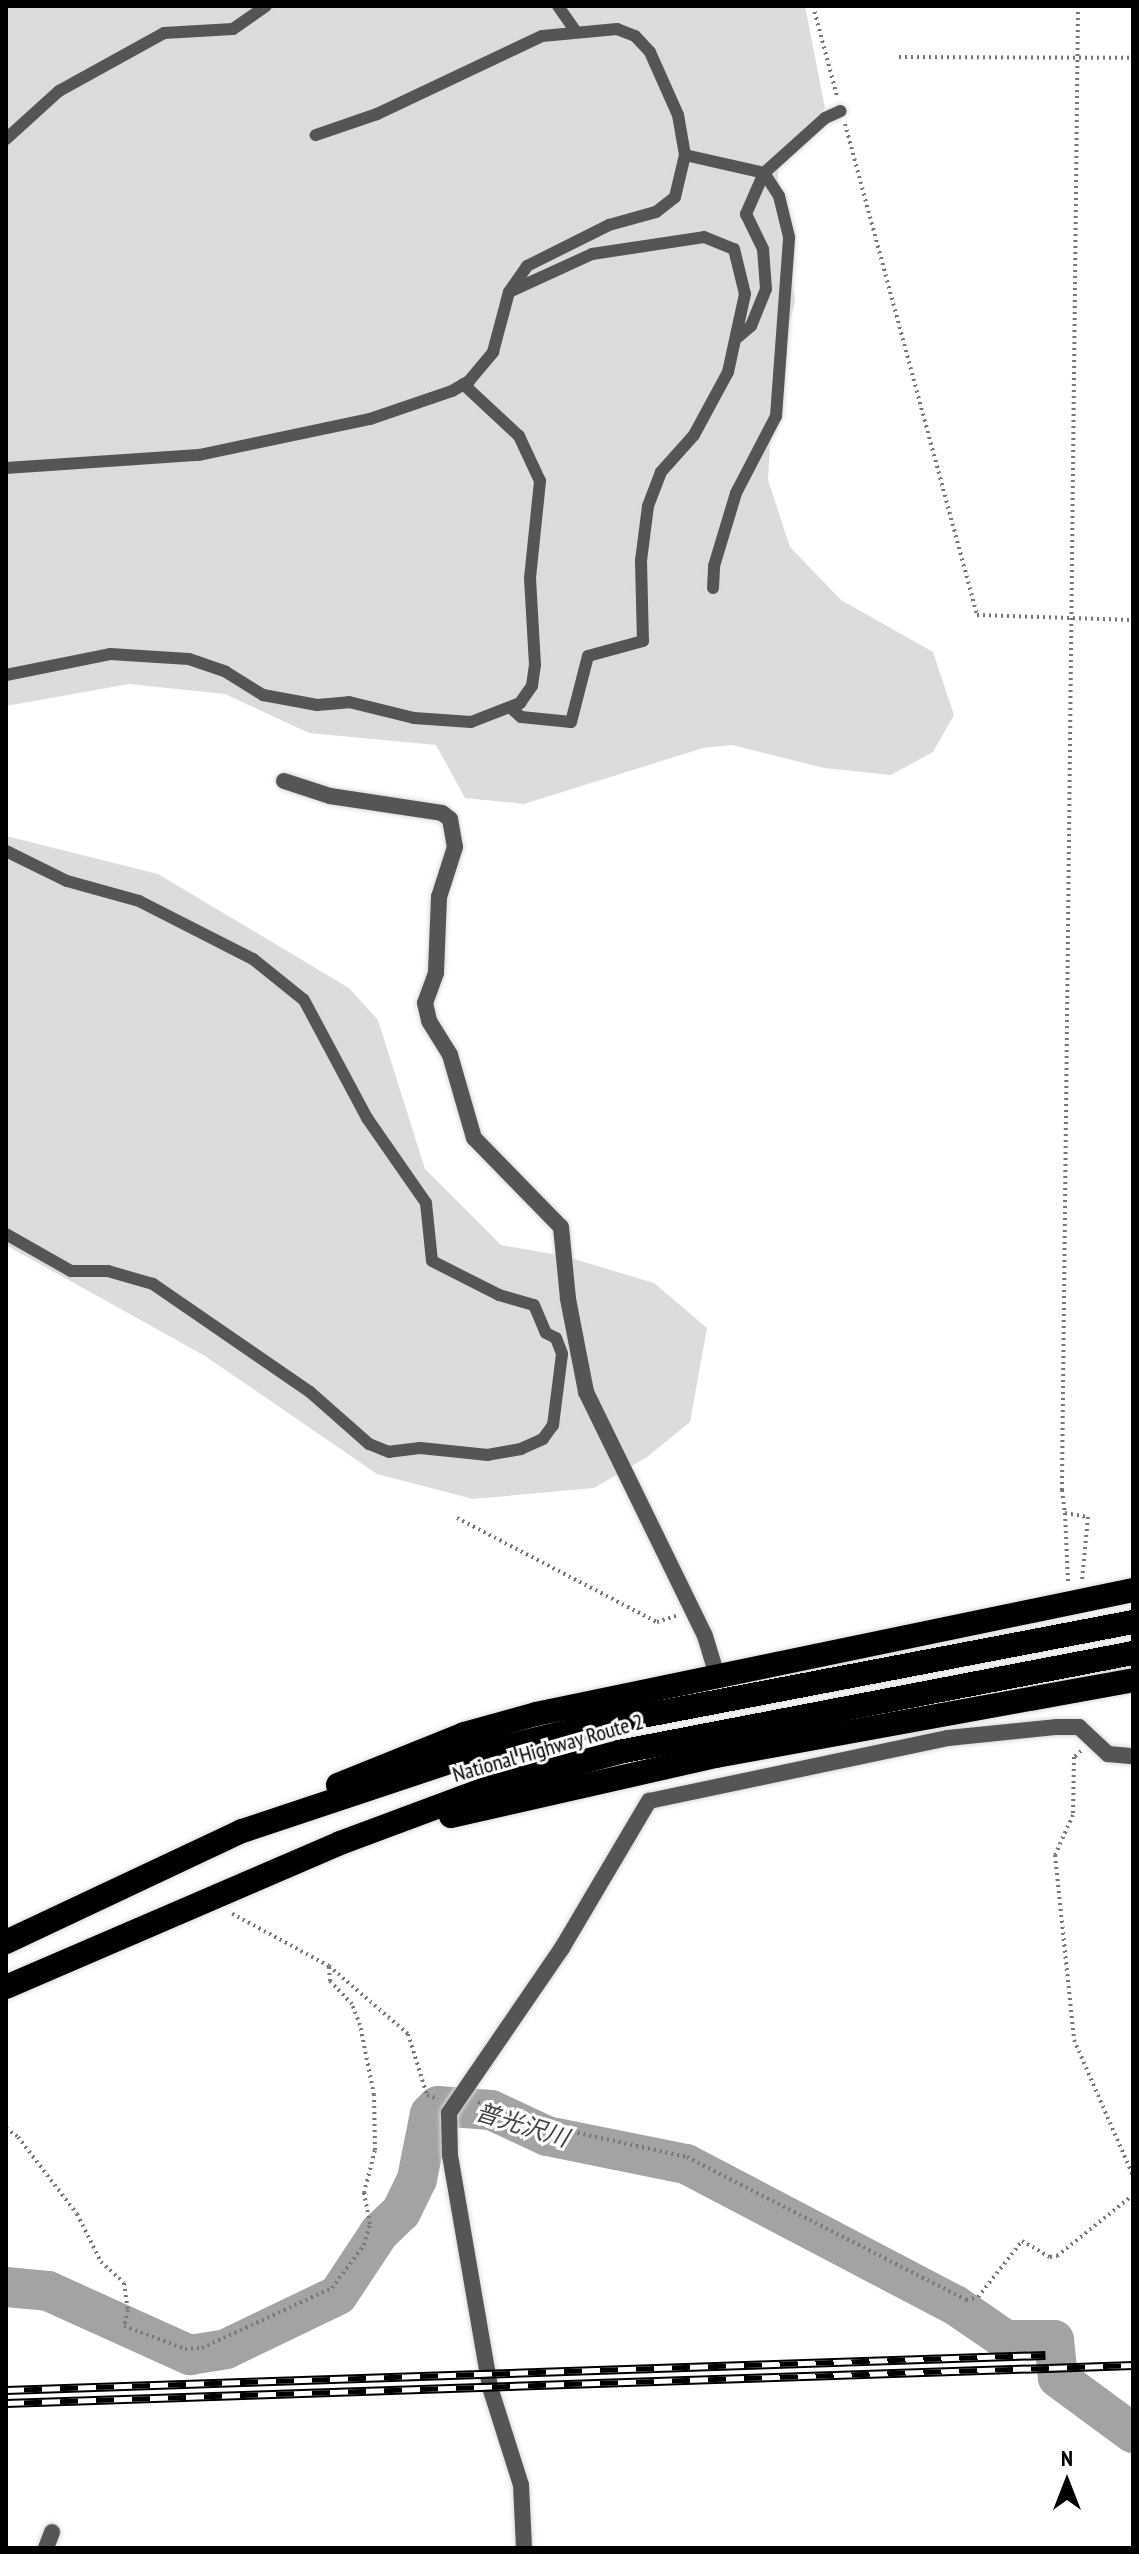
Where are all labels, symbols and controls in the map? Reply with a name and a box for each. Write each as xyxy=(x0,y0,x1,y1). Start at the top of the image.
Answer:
street label: National Highway Route 2 xyxy=(449,1708,647,1788)
water label: 普光沢川 xyxy=(472,2097,572,2153)
north arrow xyxy=(1027,2442,1107,2522)
text: N xyxy=(1061,2444,1073,2472)

